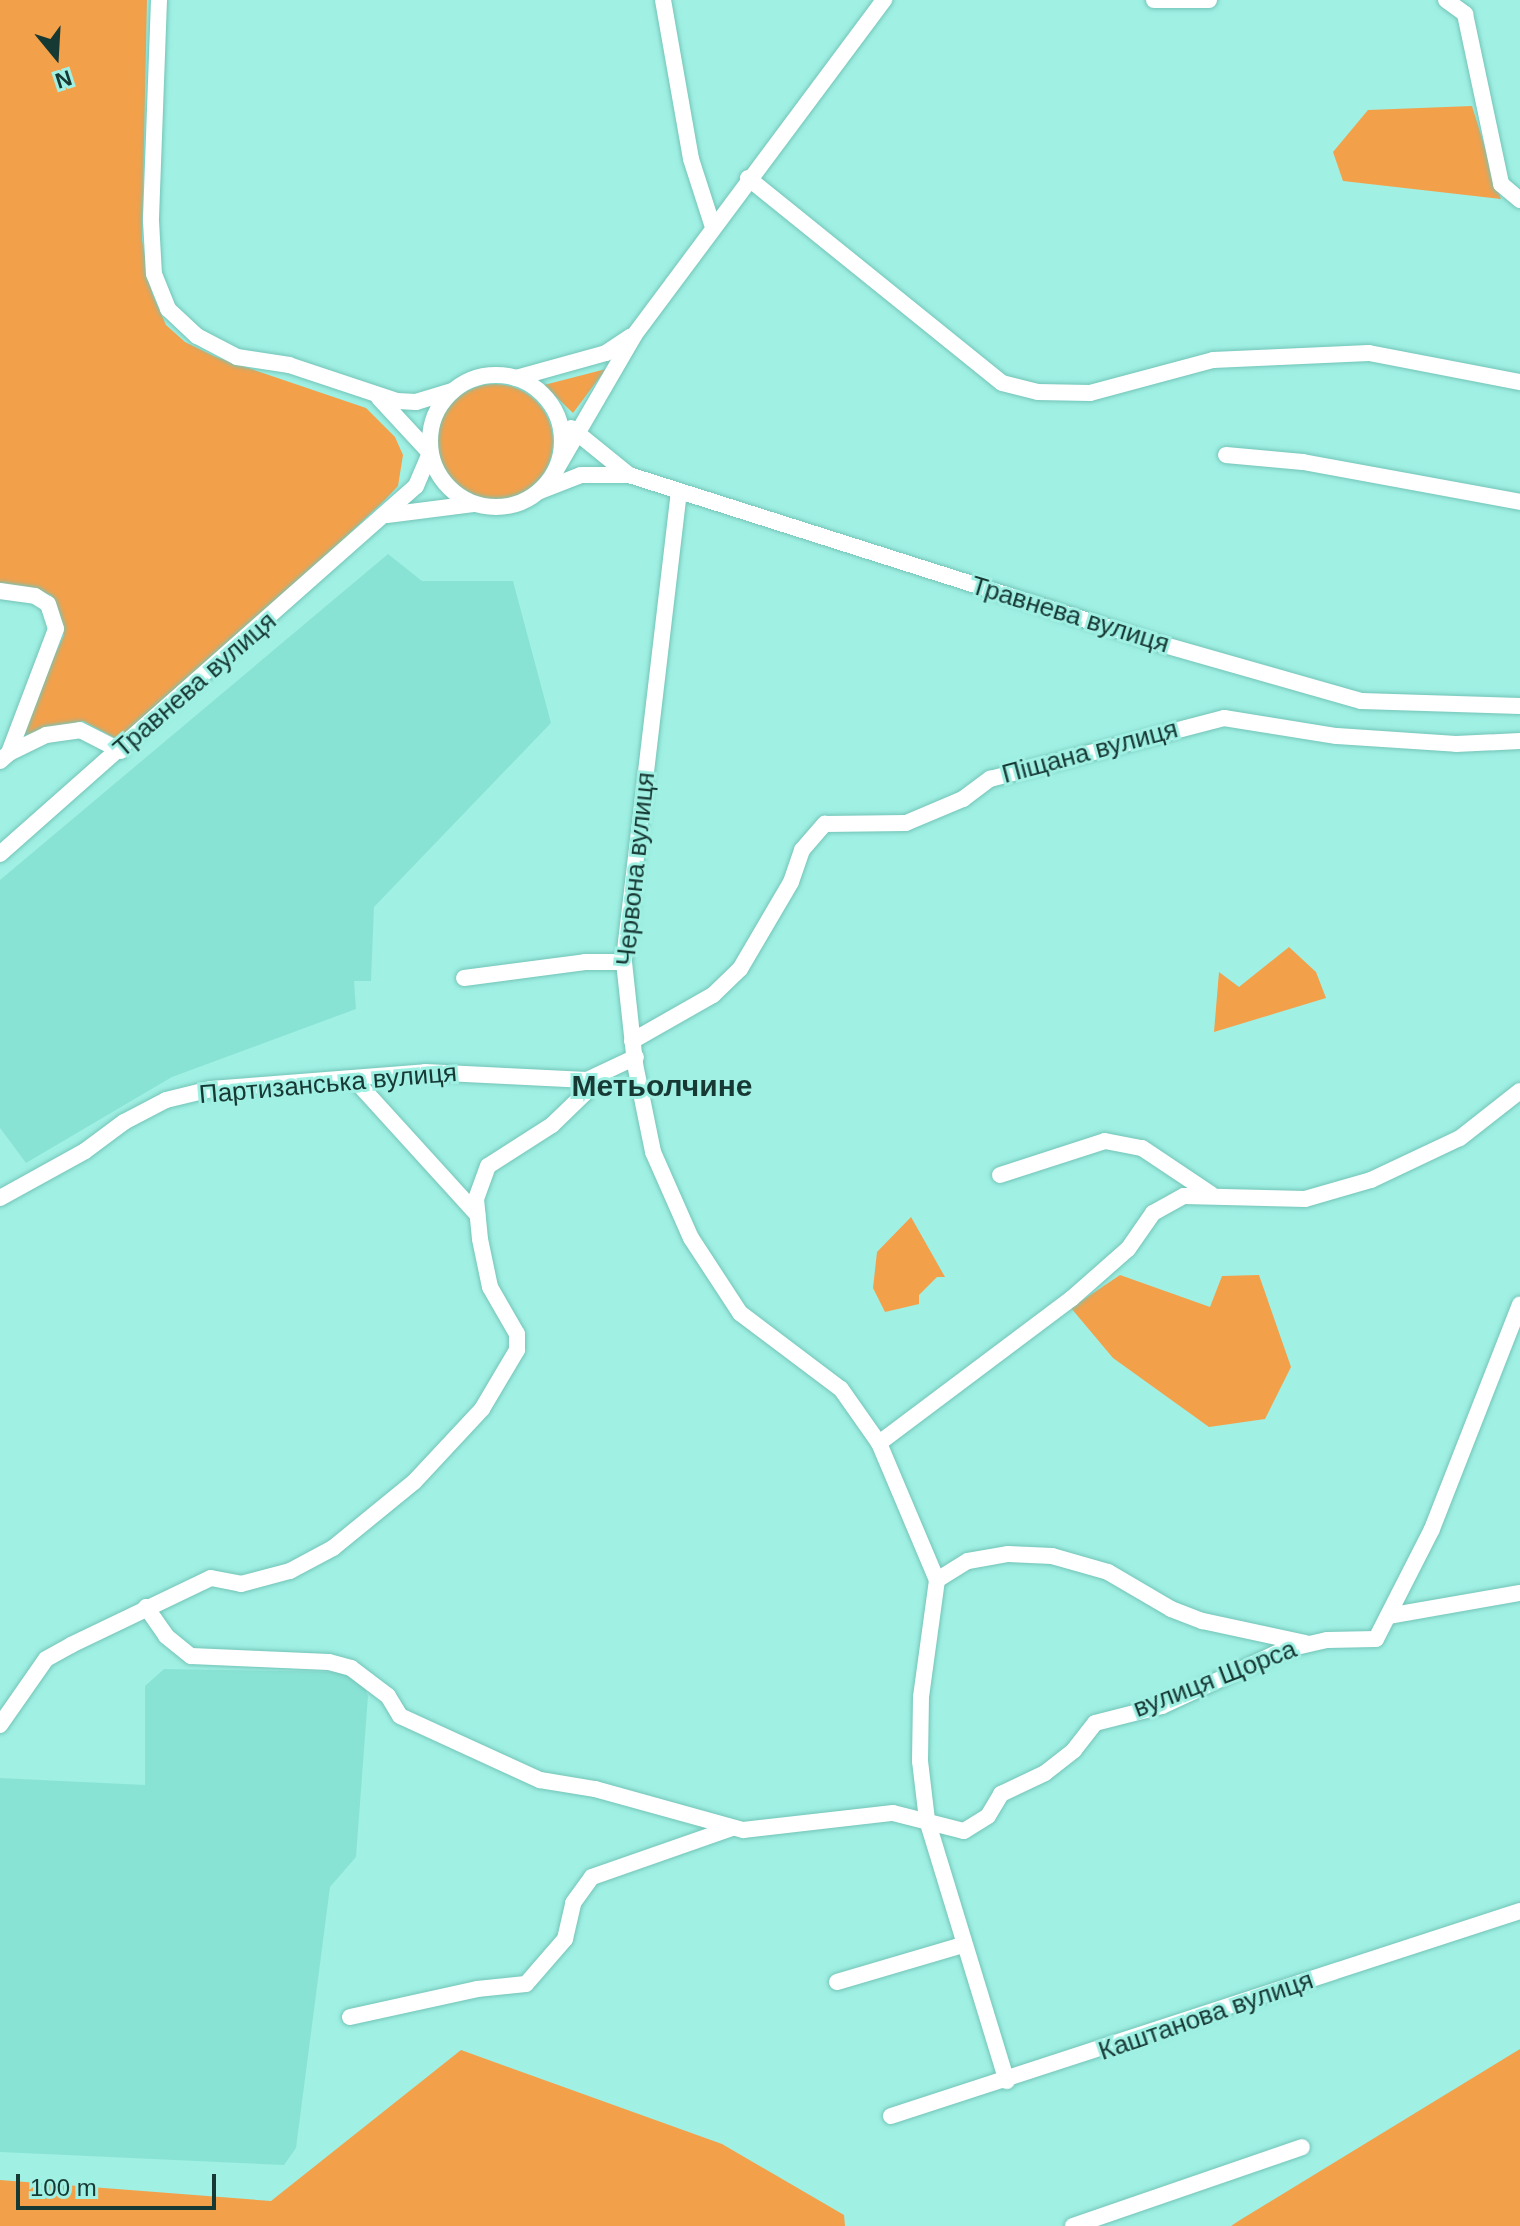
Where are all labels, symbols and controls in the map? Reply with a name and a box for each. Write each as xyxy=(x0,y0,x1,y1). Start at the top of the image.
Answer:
north arrow xyxy=(16,16,96,96)
text: N xyxy=(52,65,75,94)
street label: Травнева вулиця xyxy=(967,570,1173,660)
street label: Травнева вулиця xyxy=(107,606,283,764)
street label: Піщана вулиця xyxy=(999,714,1181,790)
street label: Червона вулиця xyxy=(610,771,662,967)
street label: Партизанська вулиця xyxy=(198,1057,458,1111)
district label: Метьолчине xyxy=(572,1068,752,1104)
street label: вулиця Щорса xyxy=(1129,1634,1301,1724)
street label: Каштанова вулиця xyxy=(1095,1965,1317,2067)
scale bar xyxy=(20,2158,220,2208)
text: 100 m xyxy=(30,2174,97,2201)

